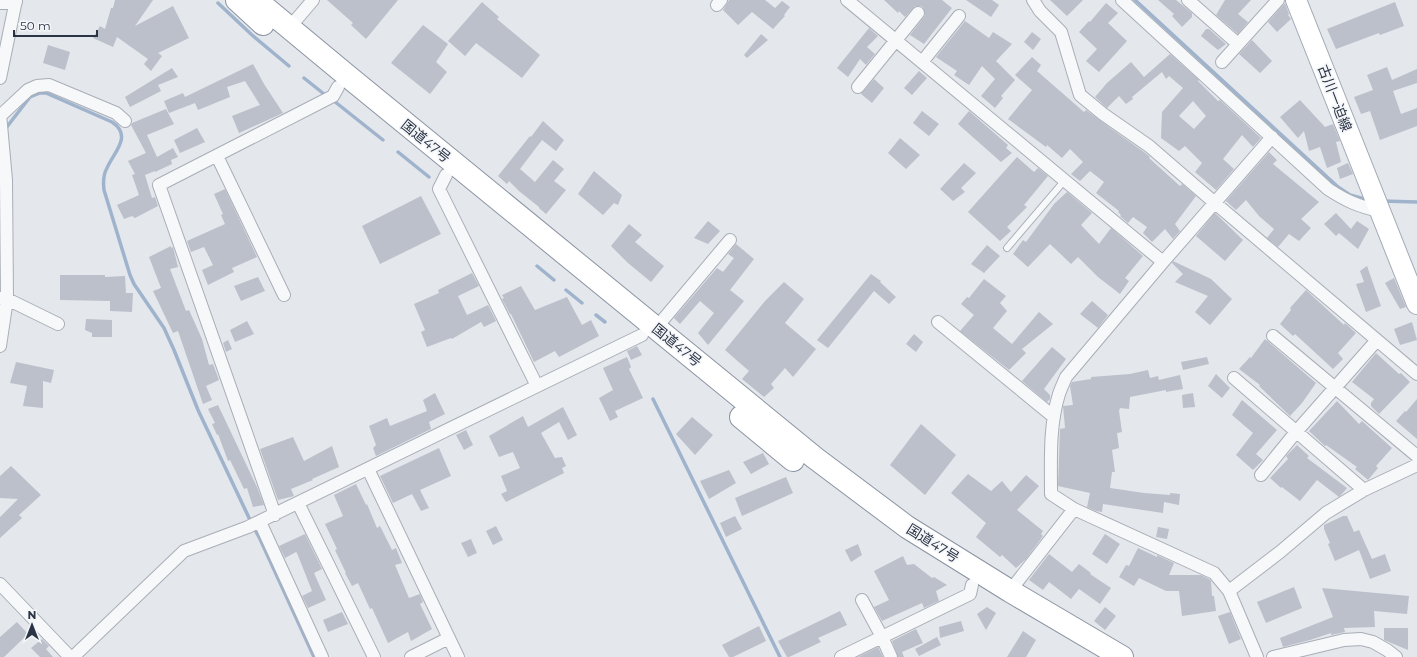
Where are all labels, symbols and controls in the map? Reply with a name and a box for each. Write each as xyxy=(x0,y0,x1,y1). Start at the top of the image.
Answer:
scale bar xyxy=(14,12,97,38)
text: 50 m xyxy=(20,18,51,33)
street label: 古川一迫線 xyxy=(1314,62,1356,134)
street label: 国道47号 xyxy=(397,115,455,167)
street label: 国道47号 xyxy=(648,319,706,371)
street label: 国道47号 xyxy=(903,520,963,566)
north arrow xyxy=(12,605,52,645)
text: N xyxy=(28,608,36,622)

